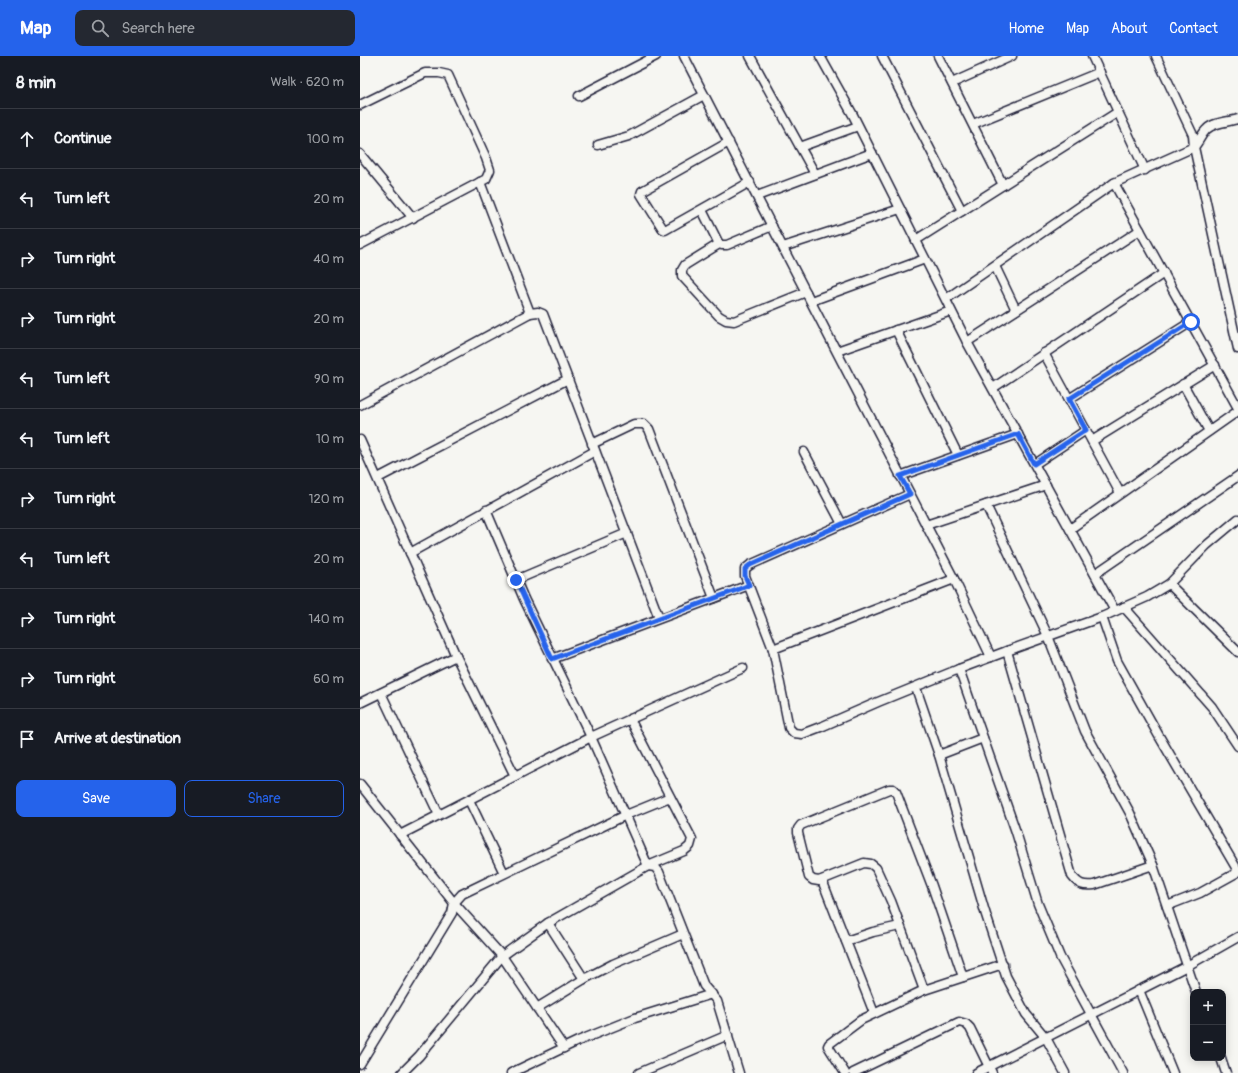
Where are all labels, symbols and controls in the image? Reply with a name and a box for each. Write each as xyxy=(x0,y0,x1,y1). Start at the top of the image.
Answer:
search box xyxy=(75,10,355,46)
text: Map xyxy=(20,16,51,40)
icon: search xyxy=(89,17,111,39)
text: Search here xyxy=(121,19,195,38)
text: Home xyxy=(1009,20,1044,37)
text: Map xyxy=(1066,20,1089,37)
text: About xyxy=(1111,20,1147,37)
text: Contact xyxy=(1169,20,1218,37)
text: 8 min xyxy=(16,72,56,93)
text: Walk · 620 m xyxy=(270,74,344,90)
icon: ahead xyxy=(16,128,38,150)
text: Continue xyxy=(54,129,112,148)
text: 100 m xyxy=(307,131,344,147)
icon: left xyxy=(16,188,38,210)
text: Turn left xyxy=(54,189,110,208)
text: 20 m xyxy=(313,191,344,207)
icon: right xyxy=(16,248,38,270)
text: Turn right xyxy=(54,249,115,268)
text: 40 m xyxy=(313,251,344,267)
icon: right xyxy=(16,308,38,330)
text: Turn right xyxy=(54,309,115,328)
text: 20 m xyxy=(313,311,344,327)
route start xyxy=(1182,313,1200,331)
icon: left xyxy=(16,368,38,390)
text: Turn left xyxy=(54,369,110,388)
text: 90 m xyxy=(314,371,344,387)
icon: left xyxy=(16,428,38,450)
text: Turn left xyxy=(54,429,110,448)
text: 10 m xyxy=(316,431,344,447)
icon: right xyxy=(16,488,38,510)
text: Turn right xyxy=(54,489,115,508)
text: 120 m xyxy=(308,491,344,507)
icon: left xyxy=(16,548,38,570)
text: Turn left xyxy=(54,549,110,568)
text: 20 m xyxy=(313,551,344,567)
route end xyxy=(507,571,525,589)
icon: right xyxy=(16,608,38,630)
text: Turn right xyxy=(54,609,115,628)
text: 140 m xyxy=(308,611,344,627)
icon: right xyxy=(16,668,38,690)
text: Turn right xyxy=(54,669,115,688)
text: 60 m xyxy=(313,671,344,687)
icon: arrive xyxy=(16,728,38,750)
text: Arrive at destination xyxy=(54,729,181,748)
button: Save xyxy=(16,780,176,817)
button: Share xyxy=(184,780,344,817)
map controls xyxy=(1190,989,1226,1061)
button: + xyxy=(1190,989,1226,1025)
button: − xyxy=(1190,1025,1226,1061)

